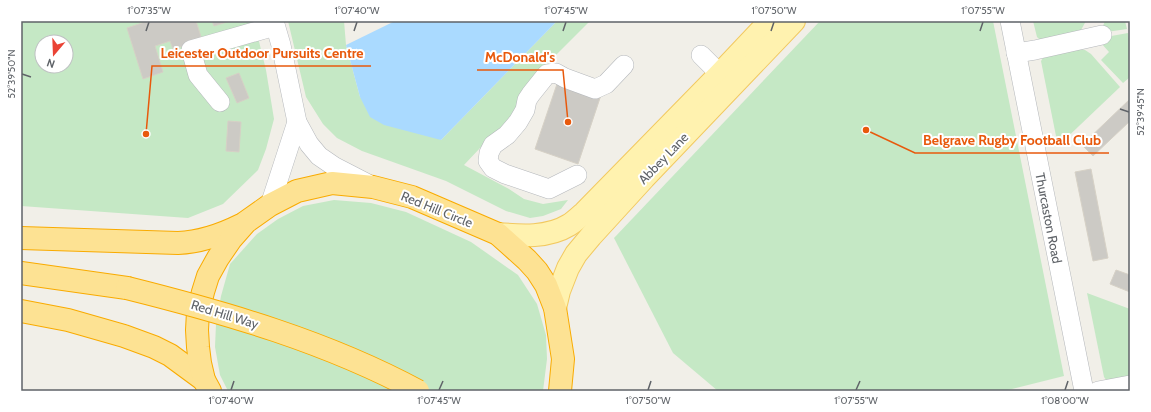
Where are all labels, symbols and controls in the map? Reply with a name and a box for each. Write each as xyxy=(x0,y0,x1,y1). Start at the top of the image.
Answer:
text: 1°07'35"W xyxy=(127,4,171,17)
text: 1°07'40"W xyxy=(334,4,380,17)
text: 1°07'45"W xyxy=(544,4,588,17)
text: 1°07'50"W xyxy=(752,4,797,17)
text: 1°07'55"W xyxy=(961,4,1005,17)
north arrow xyxy=(34,34,74,74)
callout: Leicester Outdoor Pursuits Centre xyxy=(152,40,371,66)
text: Leicester Outdoor Pursuits Centre xyxy=(161,44,363,62)
callout: McDonald's xyxy=(477,44,563,70)
text: McDonald's xyxy=(485,48,555,66)
text: 52°39'50"N xyxy=(5,49,18,99)
text: N xyxy=(45,56,57,71)
text: 52°39'45"N xyxy=(1134,88,1147,136)
callout: Belgrave Rugby Football Club xyxy=(915,127,1109,153)
street label: Abbey Lane xyxy=(635,129,692,187)
text: Belgrave Rugby Football Club xyxy=(923,131,1101,149)
street label: Thurcaston Road xyxy=(1032,171,1066,265)
street label: Red Hill Circle xyxy=(399,187,476,231)
street label: Red Hill Way xyxy=(189,296,261,332)
text: 1°07'40"W xyxy=(208,394,254,407)
text: 1°07'45"W xyxy=(417,394,461,407)
text: 1°07'50"W xyxy=(626,394,671,407)
text: 1°07'55"W xyxy=(834,394,878,407)
text: 1°08'00"W xyxy=(1041,394,1089,407)

